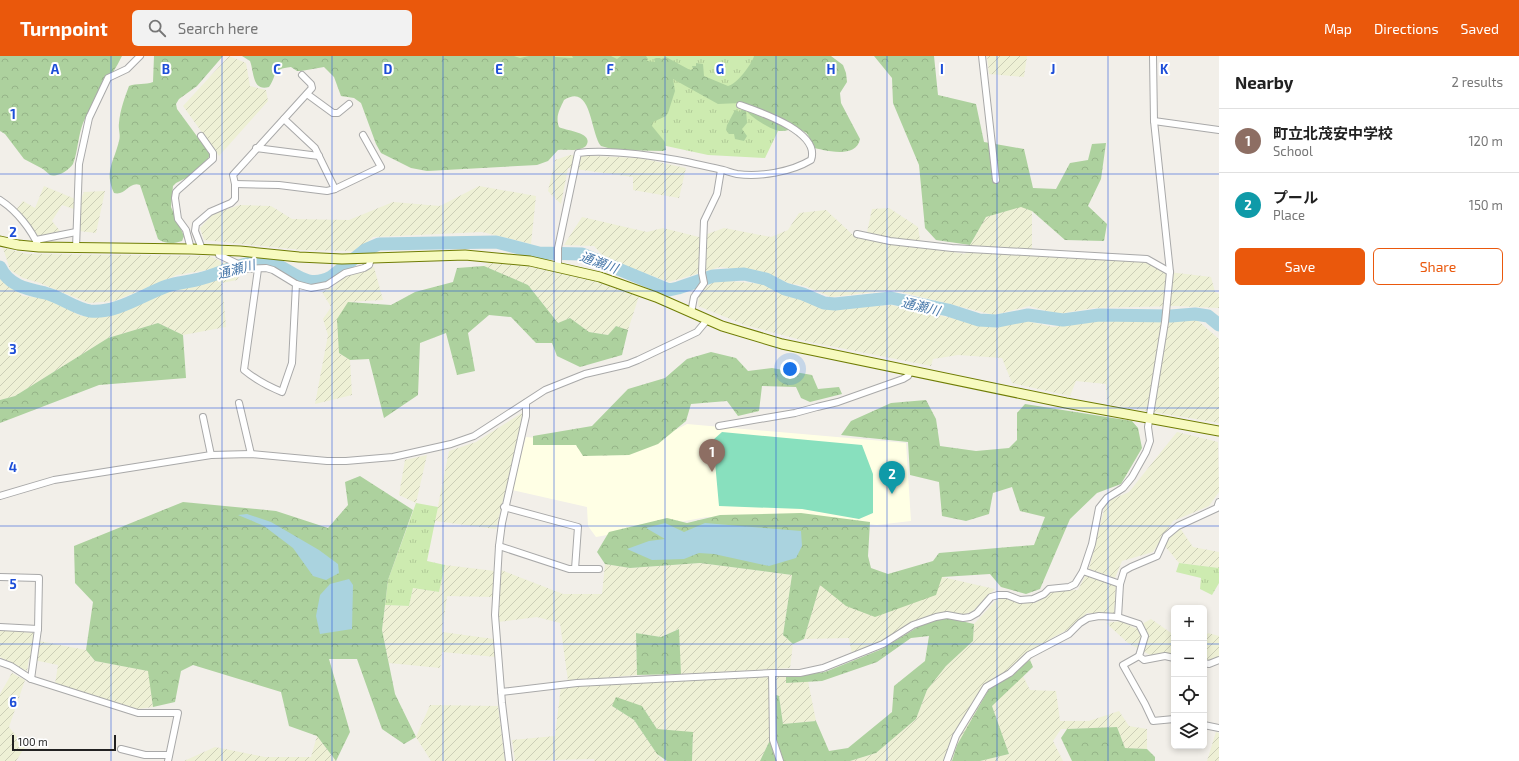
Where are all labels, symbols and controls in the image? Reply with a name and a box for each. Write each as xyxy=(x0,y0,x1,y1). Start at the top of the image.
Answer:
search box xyxy=(132,10,412,46)
text: Turnpoint xyxy=(20,17,108,40)
icon: search xyxy=(146,17,168,39)
text: Search here xyxy=(178,19,258,37)
text: Map xyxy=(1324,20,1352,37)
text: Directions xyxy=(1374,20,1439,37)
text: Saved xyxy=(1461,20,1499,37)
text: A xyxy=(51,61,60,77)
text: B xyxy=(162,61,170,77)
text: C xyxy=(273,61,281,77)
text: D xyxy=(384,61,393,77)
text: E xyxy=(495,61,503,77)
text: F xyxy=(606,61,614,77)
text: G xyxy=(716,61,724,77)
text: H xyxy=(827,61,836,77)
text: I xyxy=(940,61,944,77)
text: J xyxy=(1051,61,1055,77)
text: K xyxy=(1160,61,1169,77)
text: Nearby xyxy=(1235,72,1293,92)
text: 2 results xyxy=(1451,74,1503,90)
text: 1 xyxy=(10,106,16,122)
text: 町立北茂安中学校 xyxy=(1273,124,1393,142)
text: 1 xyxy=(1245,133,1251,149)
text: 120 m xyxy=(1468,133,1503,149)
text: School xyxy=(1273,143,1313,159)
text: プール xyxy=(1273,188,1318,206)
text: 2 xyxy=(1244,197,1252,213)
text: 150 m xyxy=(1469,197,1503,213)
text: Place xyxy=(1273,207,1305,223)
text: 2 xyxy=(9,224,17,240)
water label: 通瀬川 xyxy=(578,248,622,277)
button: Save xyxy=(1235,248,1365,285)
button: Share xyxy=(1373,248,1503,285)
water label: 通瀬川 xyxy=(215,256,259,282)
water label: 通瀬川 xyxy=(900,294,944,319)
text: 3 xyxy=(9,341,17,357)
your location xyxy=(780,359,800,379)
pin: 1 xyxy=(699,439,725,472)
text: 4 xyxy=(9,459,17,475)
pin: 2 xyxy=(879,461,905,494)
text: 5 xyxy=(9,576,17,592)
map controls xyxy=(1171,605,1207,749)
button: + xyxy=(1171,605,1207,641)
button: − xyxy=(1171,641,1207,677)
button: locate xyxy=(1171,677,1207,713)
text: 6 xyxy=(9,694,17,710)
button: layers xyxy=(1171,713,1207,749)
scale bar xyxy=(12,733,116,752)
text: 100 m xyxy=(18,735,48,748)

